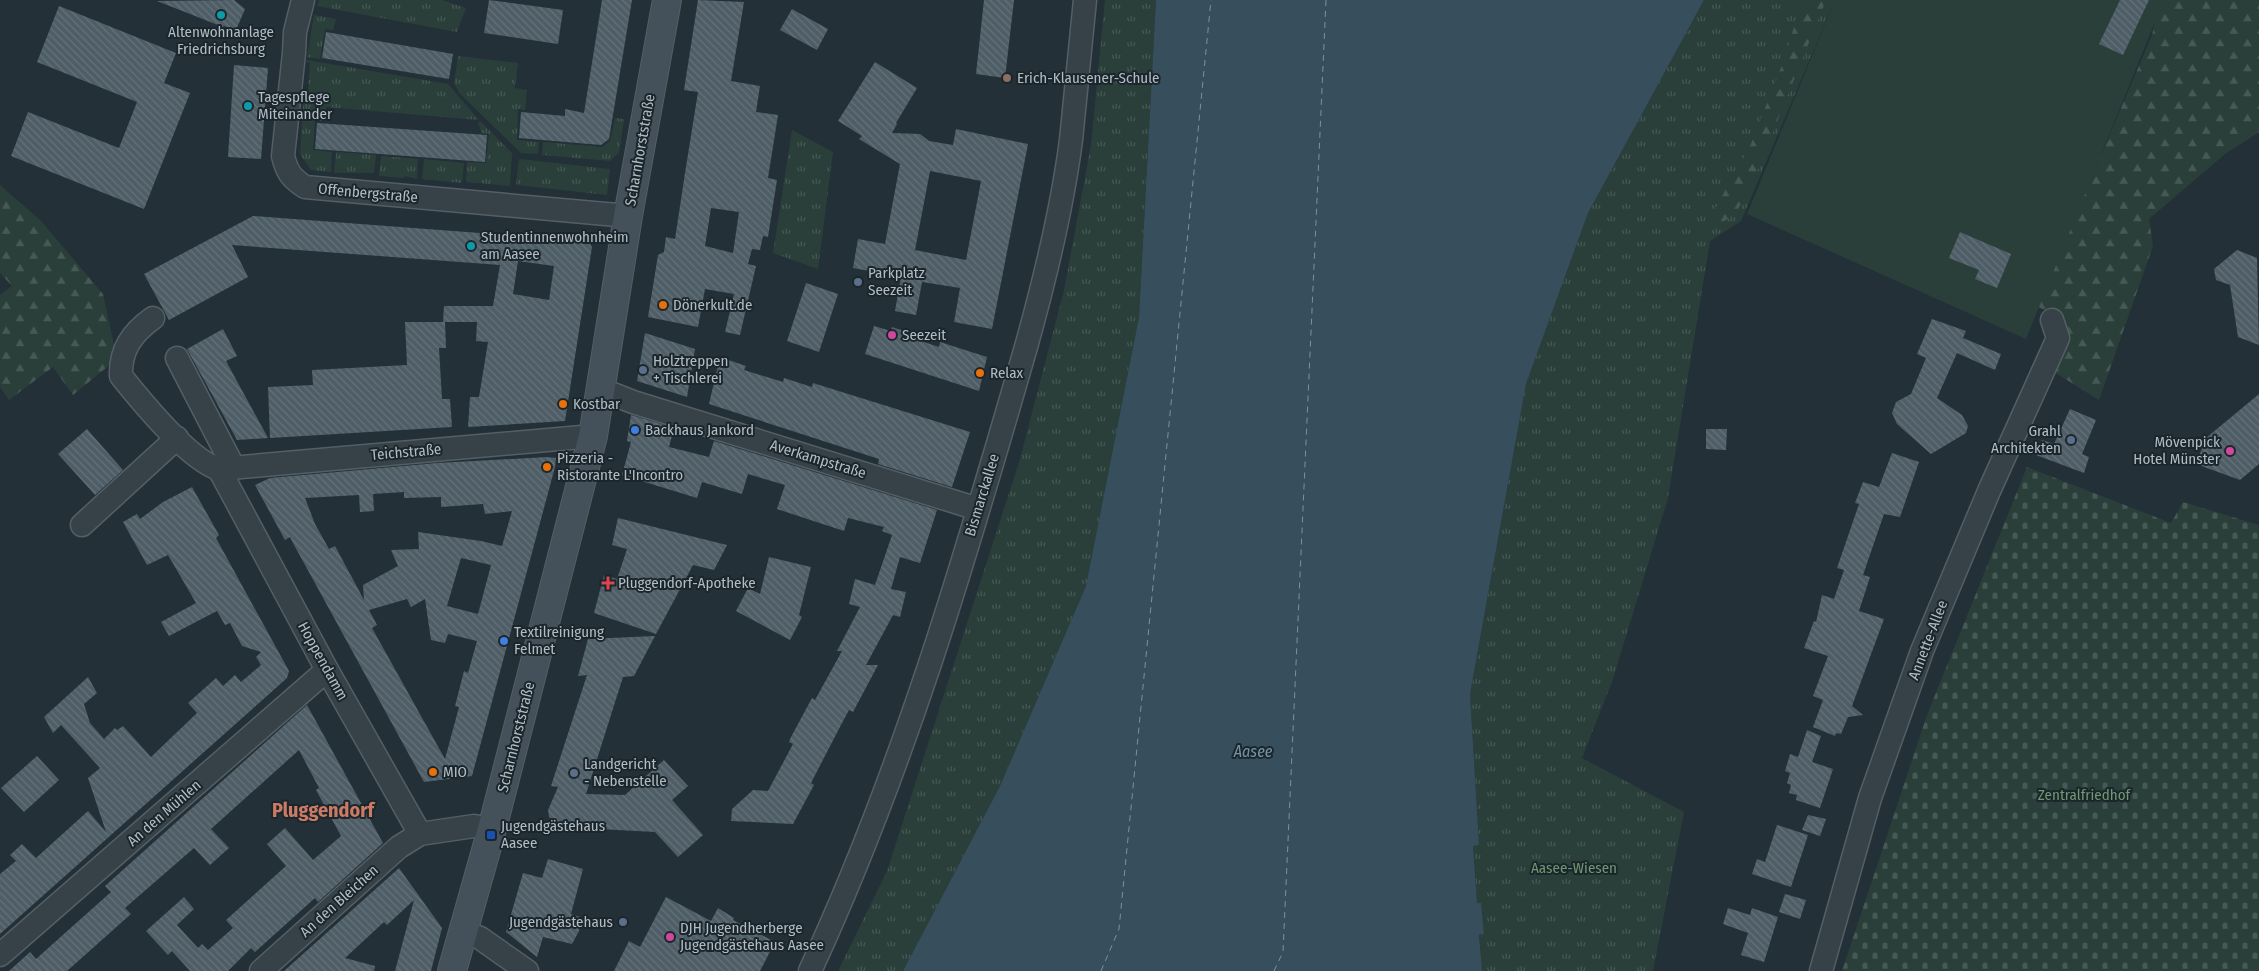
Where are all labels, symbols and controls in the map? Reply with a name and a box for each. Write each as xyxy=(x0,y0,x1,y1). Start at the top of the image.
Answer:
marker: Altenwohnanlage Friedrichsburg xyxy=(215,9,227,21)
place label: Altenwohnanlage Friedrichsburg xyxy=(168,23,274,58)
place label: Erich-Klausener-Schule xyxy=(1017,69,1160,87)
marker: Erich-Klausener-Schule xyxy=(1001,72,1013,84)
place label: Tagespflege Miteinander xyxy=(258,88,333,123)
street label: Scharnhorststraße xyxy=(621,93,659,207)
marker: Tagespflege Miteinander xyxy=(242,100,254,112)
street label: Offenbergstraße xyxy=(317,180,419,206)
place label: Studentinnenwohnheim am Aasee xyxy=(481,228,629,263)
marker: Studentinnenwohnheim am Aasee xyxy=(465,240,477,252)
place label: Parkplatz Seezeit xyxy=(868,264,925,299)
marker: Parkplatz Seezeit xyxy=(852,276,864,288)
place label: Dönerkult.de xyxy=(673,296,752,314)
marker: Dönerkult.de xyxy=(657,299,669,311)
place label: Seezeit xyxy=(902,326,946,344)
marker: Seezeit xyxy=(886,329,898,341)
place label: Holztreppen + Tischlerei xyxy=(653,352,728,387)
marker: Holztreppen + Tischlerei xyxy=(637,364,649,376)
place label: Relax xyxy=(990,364,1024,382)
marker: Relax xyxy=(974,367,986,379)
place label: Kostbar xyxy=(573,395,621,413)
marker: Kostbar xyxy=(557,398,569,410)
place label: Backhaus Jankord xyxy=(645,421,754,439)
place label: Grahl Architekten xyxy=(1991,422,2061,457)
marker: Backhaus Jankord xyxy=(629,424,641,436)
place label: Mövenpick Hotel Münster xyxy=(2133,433,2221,468)
marker: Grahl Architekten xyxy=(2065,434,2077,446)
street label: Averkampstraße xyxy=(768,436,868,482)
street label: Teichstraße xyxy=(370,440,442,464)
marker: Mövenpick Hotel Münster xyxy=(2224,445,2236,457)
place label: Pizzeria - Ristorante L'Incontro xyxy=(557,449,683,484)
street label: Bismarckallee xyxy=(961,452,1003,538)
marker: Pizzeria - Ristorante L'Incontro xyxy=(541,461,553,473)
place label: Pluggendorf-Apotheke xyxy=(618,574,756,592)
marker: Pluggendorf-Apotheke xyxy=(602,577,614,589)
street label: Annette-Allee xyxy=(1905,598,1951,682)
street label: Hoppendamm xyxy=(294,619,352,703)
place label: Textilreinigung Felmet xyxy=(514,623,604,658)
marker: Textilreinigung Felmet xyxy=(498,635,510,647)
street label: Scharnhorststraße xyxy=(494,680,538,794)
water label: Aasee xyxy=(1233,742,1273,761)
place label: Landgericht - Nebenstelle xyxy=(584,755,667,790)
place label: MIO xyxy=(443,763,467,781)
marker: MIO xyxy=(427,766,439,778)
marker: Landgericht - Nebenstelle xyxy=(568,767,580,779)
street label: An den Mühlen xyxy=(123,776,205,850)
park label: Zentralfriedhof xyxy=(2038,786,2132,804)
district label: Pluggendorf xyxy=(272,798,375,822)
place label: Jugendgästehaus Aasee xyxy=(501,817,605,852)
marker: Jugendgästehaus Aasee xyxy=(485,829,497,841)
park label: Aasee-Wiesen xyxy=(1531,859,1617,877)
street label: An den Bleichen xyxy=(296,861,382,941)
place label: Jugendgästehaus xyxy=(509,913,613,931)
marker: Jugendgästehaus xyxy=(617,916,629,928)
place label: DJH Jugendherberge Jugendgästehaus Aasee xyxy=(680,919,824,954)
marker: DJH Jugendherberge Jugendgästehaus Aasee xyxy=(664,931,676,943)

